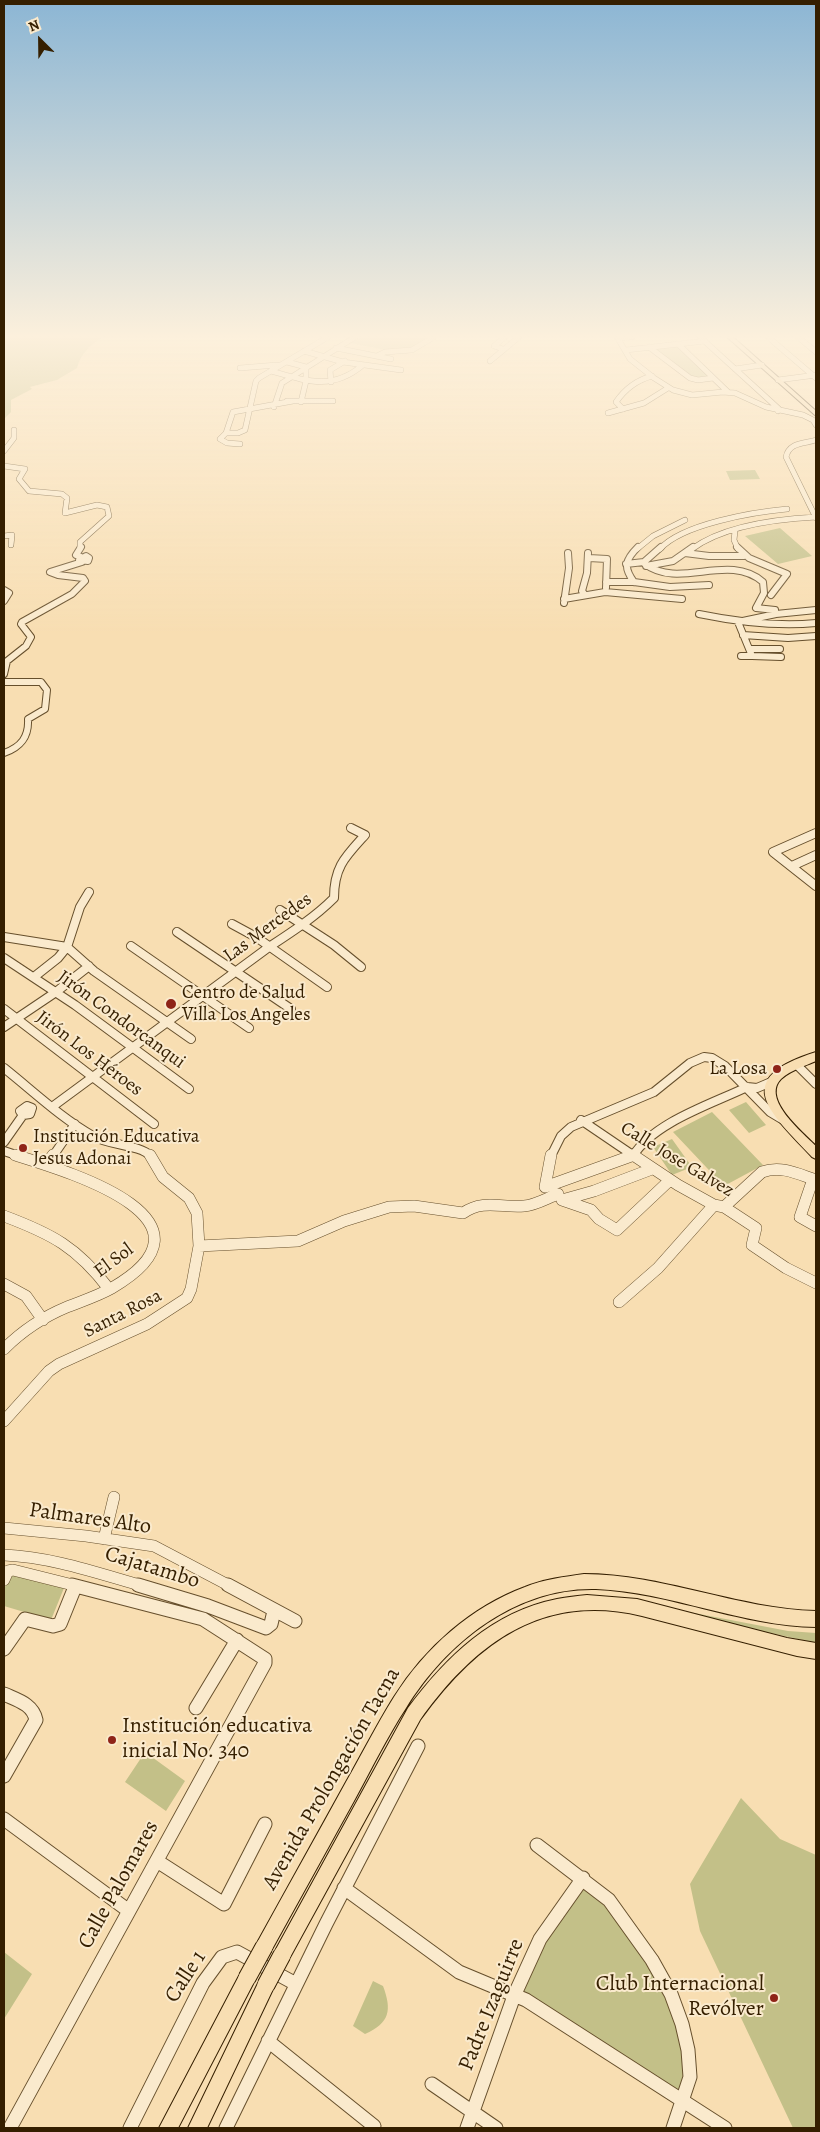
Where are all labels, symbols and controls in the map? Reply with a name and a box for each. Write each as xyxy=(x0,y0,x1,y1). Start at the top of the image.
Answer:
north arrow xyxy=(15,15,65,65)
text: N xyxy=(26,15,42,36)
street label: Las Mercedes xyxy=(219,888,317,968)
street label: Jirón Condorcanqui xyxy=(53,966,189,1074)
place label: Centro de Salud Villa Los Angeles xyxy=(182,982,311,1026)
marker: Centro de Salud Villa Los Angeles xyxy=(164,997,178,1011)
street label: Jirón Los Héroes xyxy=(31,1007,147,1101)
place label: La Losa xyxy=(709,1058,767,1080)
marker: La Losa xyxy=(771,1063,783,1075)
street label: Calle Jose Galvez xyxy=(616,1117,738,1203)
place label: Institución Educativa Jesus Adonai xyxy=(33,1126,200,1170)
marker: Institución Educativa Jesus Adonai xyxy=(17,1142,29,1154)
street label: El Sol xyxy=(90,1239,138,1283)
street label: Santa Rosa xyxy=(80,1285,166,1343)
street label: Palmares Alto xyxy=(27,1497,153,1541)
street label: Cajatambo xyxy=(101,1541,203,1595)
street label: Avenida Prolongación Tacna xyxy=(257,1663,407,1895)
place label: Institución educativa inicial No. 340 xyxy=(122,1714,312,1765)
marker: Institución educativa inicial No. 340 xyxy=(106,1734,118,1746)
street label: Calle Palomares xyxy=(73,1816,165,1954)
street label: Padre Izaguirre xyxy=(454,1935,530,2075)
street label: Calle 1 xyxy=(160,1946,212,2008)
place label: Club Internacional Revólver xyxy=(596,1972,764,2024)
marker: Club Internacional Revólver xyxy=(768,1992,780,2004)

